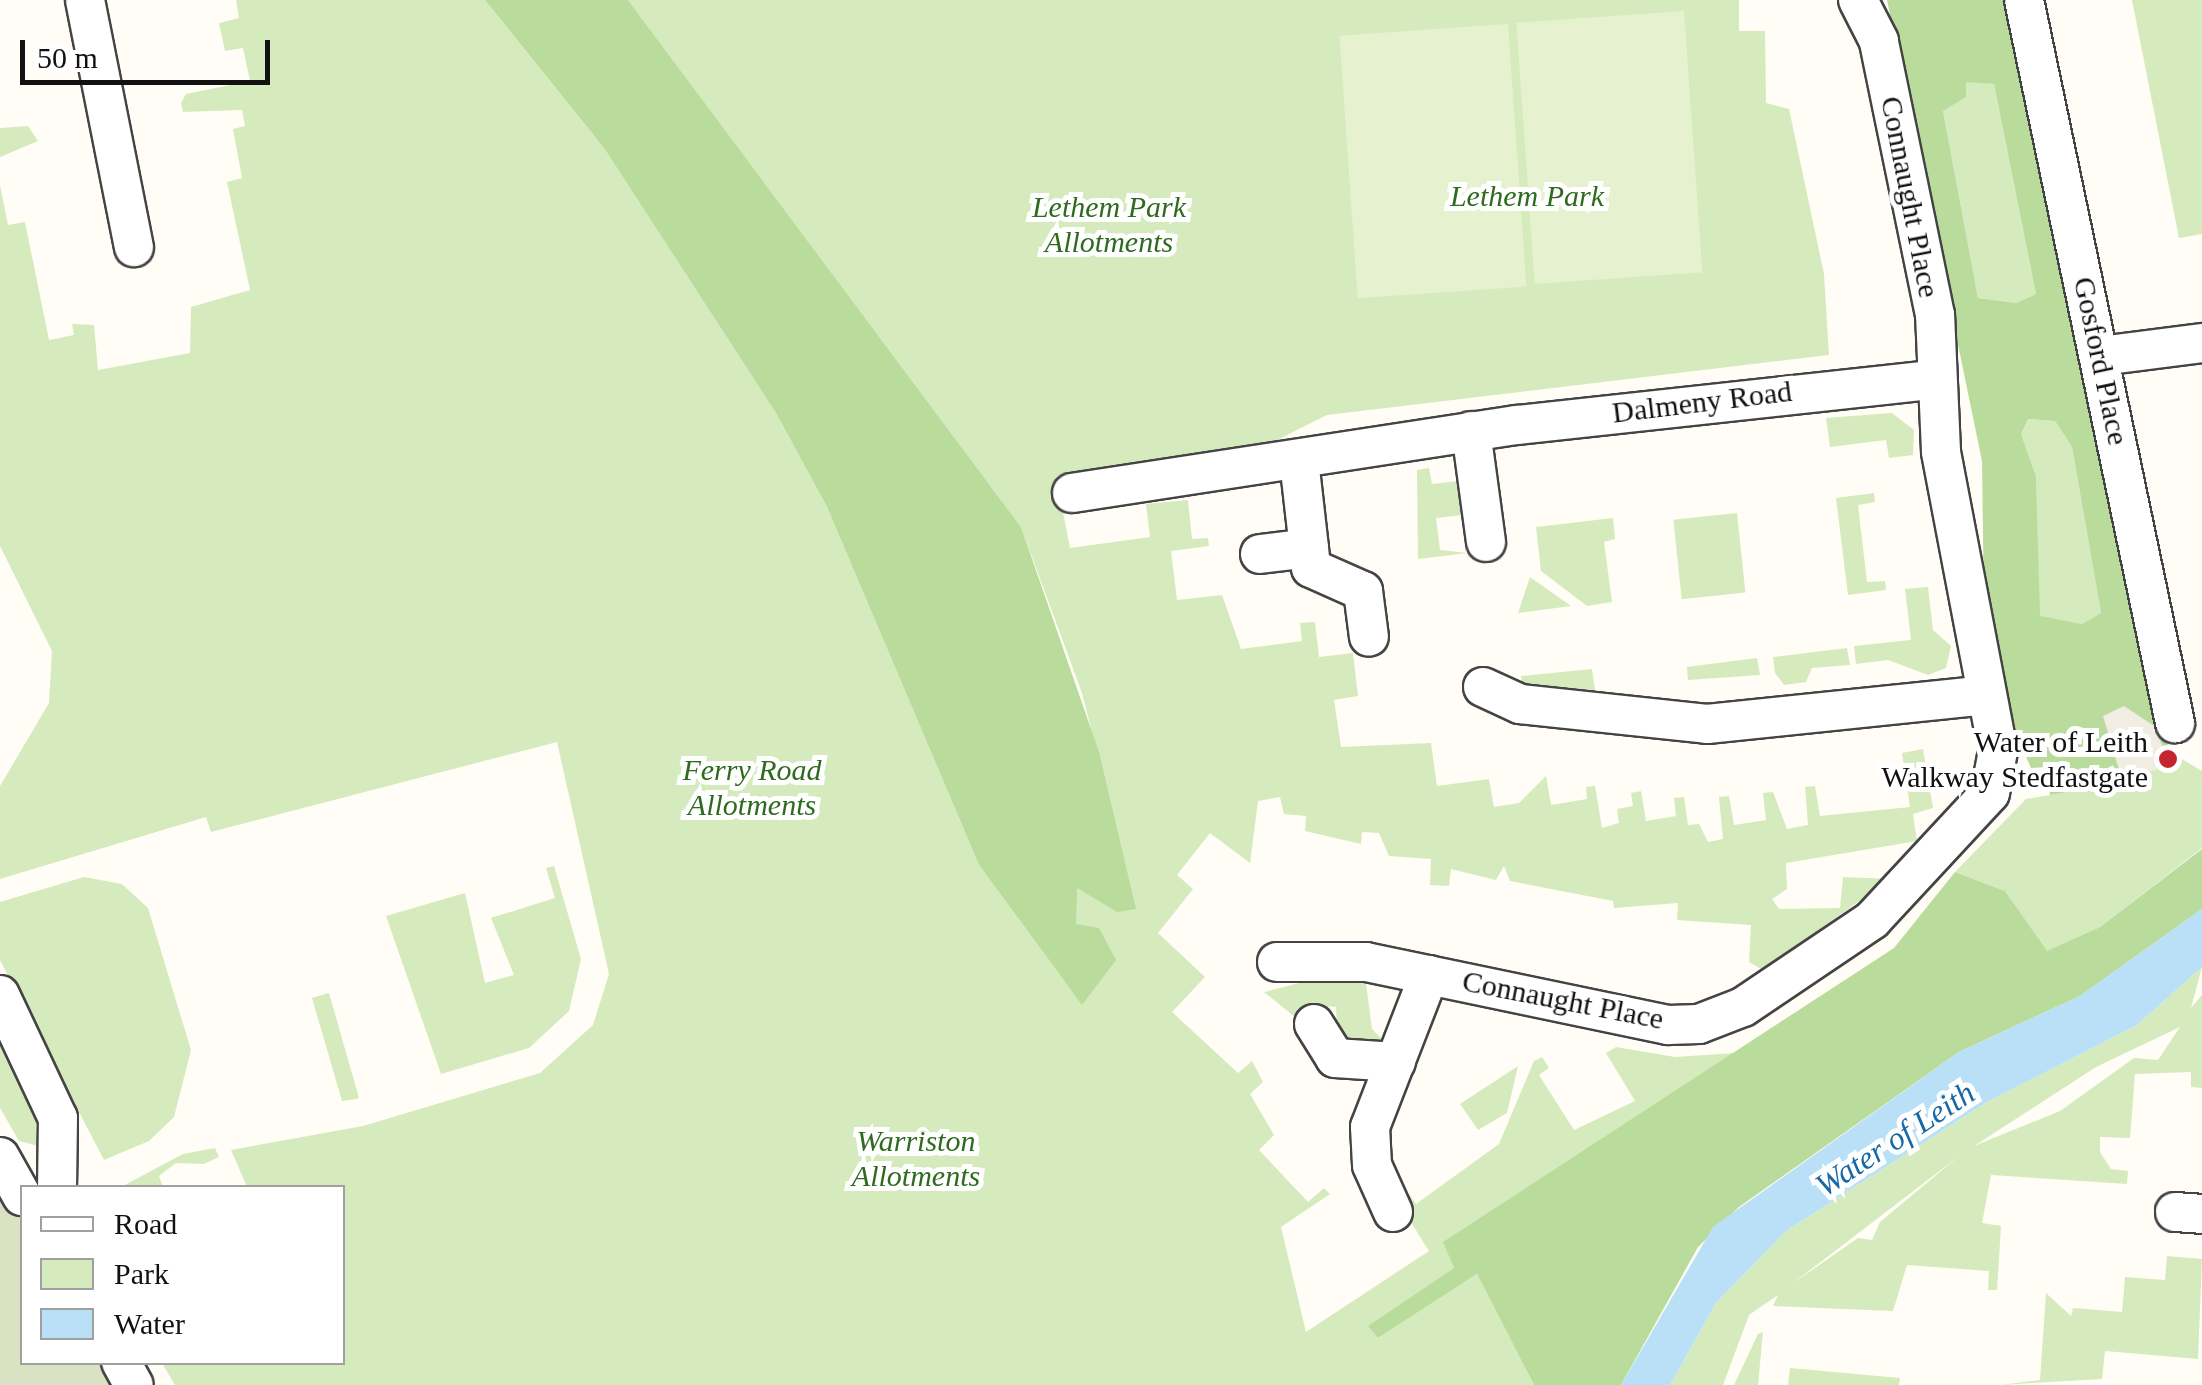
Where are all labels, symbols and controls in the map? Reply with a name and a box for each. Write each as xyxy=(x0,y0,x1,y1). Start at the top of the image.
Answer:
scale bar xyxy=(25,20,275,82)
text: 50 m xyxy=(37,41,98,74)
street label: Connaught Place xyxy=(1870,77,1950,317)
park label: Lethem Park xyxy=(1439,178,1615,214)
park label: Lethem Park Allotments xyxy=(1021,189,1197,260)
street label: Gosford Place xyxy=(2063,263,2139,459)
street label: Dalmeny Road xyxy=(1599,372,1805,432)
place label: Water of Leith Walkway Stedfastgate xyxy=(1844,724,2148,794)
marker: Water of Leith Walkway Stedfastgate xyxy=(2157,748,2179,770)
park label: Ferry Road Allotments xyxy=(676,752,828,822)
street label: Connaught Place xyxy=(1443,960,1683,1040)
water label: Water of Leith xyxy=(1798,1067,1992,1211)
park label: Warriston Allotments xyxy=(840,1123,992,1194)
legend xyxy=(20,1185,345,1365)
text: Road xyxy=(114,1207,177,1240)
text: Park xyxy=(114,1257,169,1290)
text: Water xyxy=(114,1307,185,1340)

